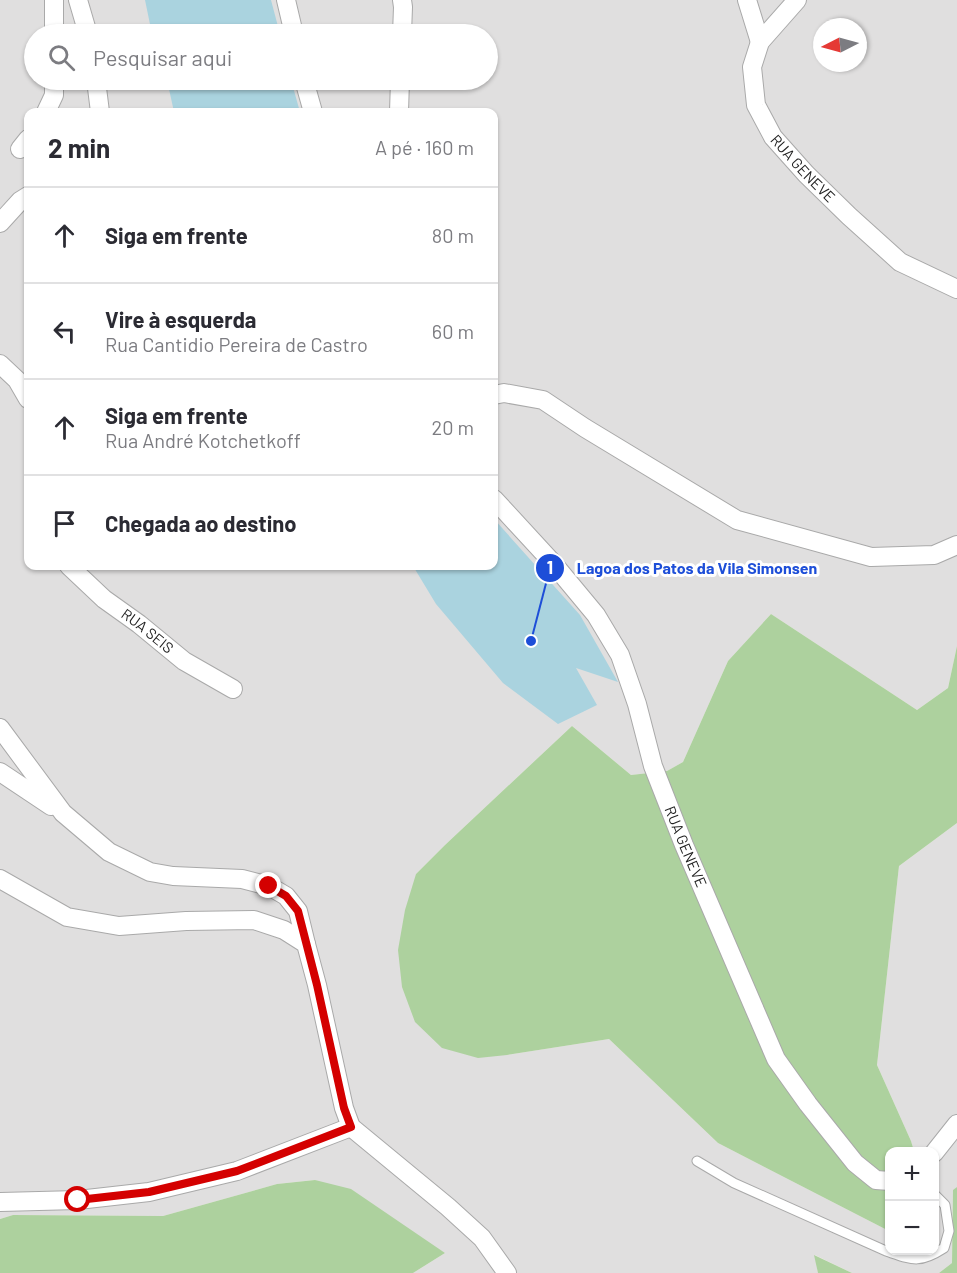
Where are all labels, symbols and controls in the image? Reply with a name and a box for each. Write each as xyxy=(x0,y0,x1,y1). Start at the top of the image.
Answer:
north arrow xyxy=(813,18,867,72)
search box xyxy=(24,24,498,90)
icon: search xyxy=(45,41,78,74)
text: Pesquisar aqui xyxy=(93,44,232,70)
street label: RUA GENEVE xyxy=(767,131,839,205)
text: 2 min xyxy=(48,132,110,163)
text: A pé · 160 m xyxy=(375,135,474,159)
icon: ahead xyxy=(48,219,81,252)
text: Siga em frente xyxy=(105,222,248,248)
text: 80 m xyxy=(432,223,474,247)
text: Vire à esquerda xyxy=(105,306,256,332)
icon: left xyxy=(48,315,81,348)
text: 60 m xyxy=(432,319,474,343)
text: Rua Cantidio Pereira de Castro xyxy=(105,332,368,356)
text: Siga em frente xyxy=(105,402,248,428)
icon: ahead xyxy=(48,411,81,444)
text: 20 m xyxy=(431,415,474,439)
text: Rua André Kotchetkoff xyxy=(105,428,301,452)
icon: arrive xyxy=(48,507,81,540)
text: Chegada ao destino xyxy=(105,510,296,536)
callout: Lagoa dos Patos da Vila Simonsen xyxy=(535,551,829,585)
text: 1 xyxy=(547,556,553,578)
text: Lagoa dos Patos da Vila Simonsen xyxy=(577,558,817,577)
street label: RUA SEIS xyxy=(118,604,177,657)
street label: RUA GENEVE xyxy=(662,803,711,890)
route end xyxy=(255,872,281,898)
map controls xyxy=(885,1147,939,1255)
button: + xyxy=(885,1147,939,1201)
route start xyxy=(64,1186,90,1212)
button: − xyxy=(885,1201,939,1255)

